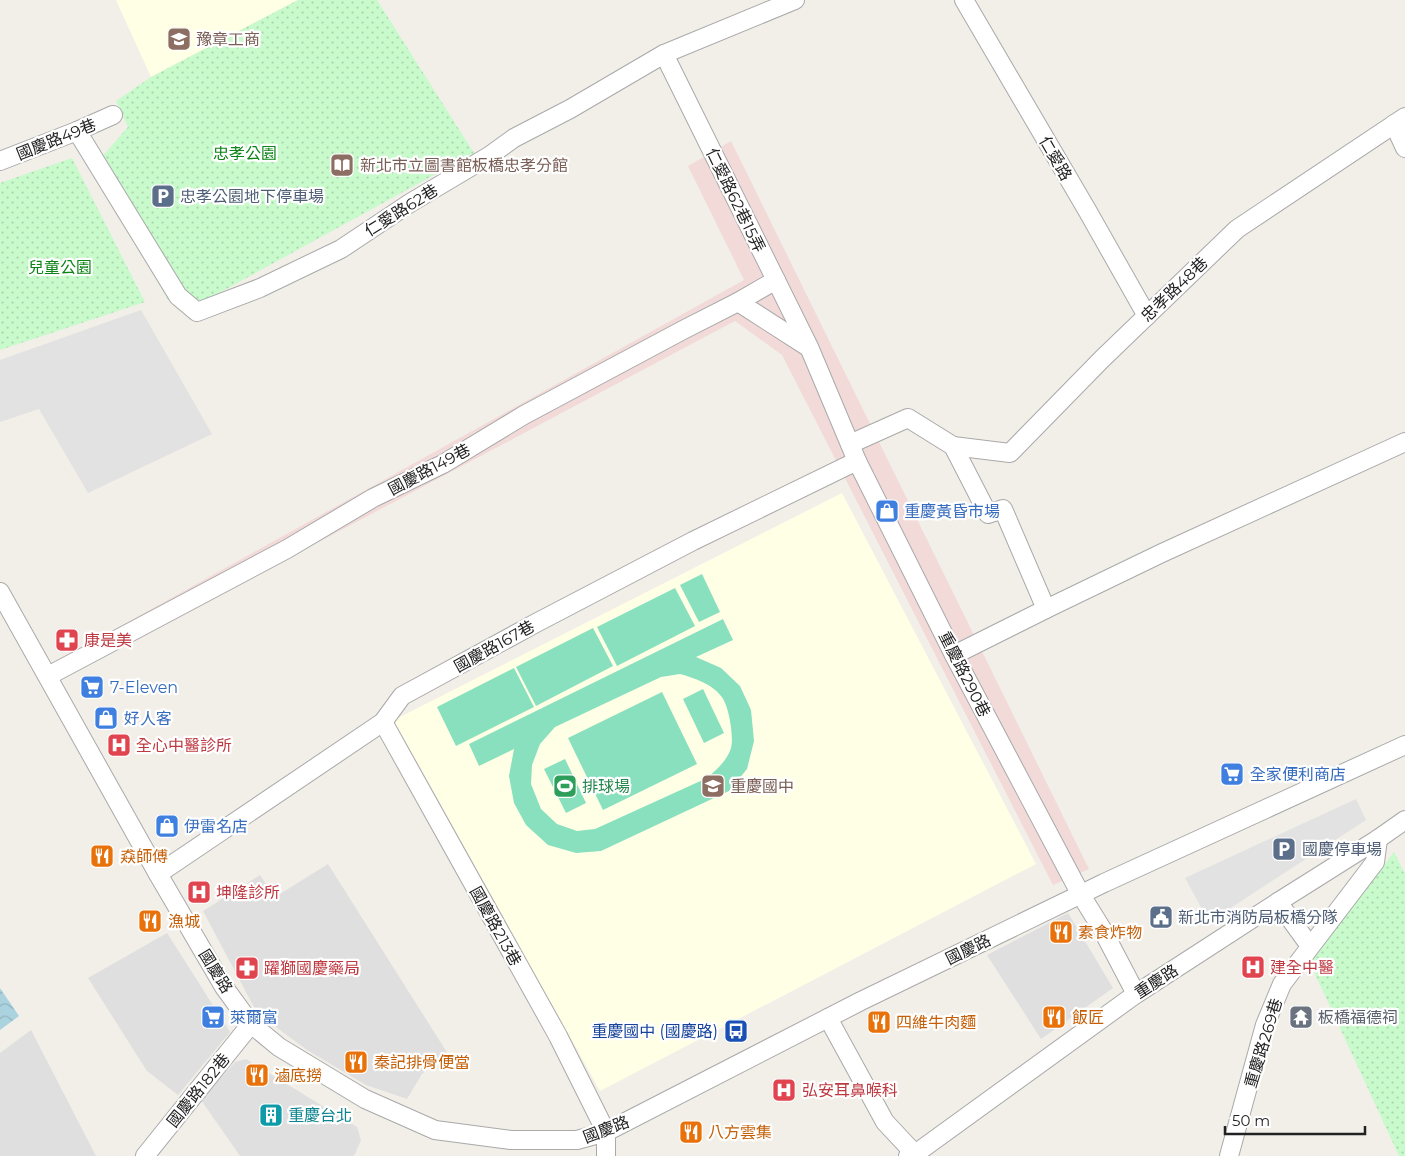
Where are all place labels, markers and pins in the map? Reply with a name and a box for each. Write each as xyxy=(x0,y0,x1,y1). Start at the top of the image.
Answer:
school or university icon: 豫章工商 xyxy=(166,26,192,52)
place label: 豫章工商 xyxy=(196,30,260,49)
library icon: 新北市立圖書館板橋忠孝分館 xyxy=(329,152,355,178)
place label: 新北市立圖書館板橋忠孝分館 xyxy=(360,156,568,175)
parking icon: 忠孝公園地下停車場 xyxy=(150,183,176,209)
place label: 忠孝公園地下停車場 xyxy=(180,187,324,206)
shop icon: 重慶黃昏市場 xyxy=(874,498,900,524)
place label: 重慶黃昏市場 xyxy=(904,502,1000,521)
pharmacy icon: 康是美 xyxy=(54,627,80,653)
place label: 康是美 xyxy=(84,631,132,650)
supermarket icon: 7-Eleven xyxy=(79,674,105,700)
place label: 7-Eleven xyxy=(110,678,178,697)
shop icon: 好人客 xyxy=(93,705,119,731)
place label: 好人客 xyxy=(124,709,172,728)
hospital icon: 全心中醫診所 xyxy=(106,732,132,758)
place label: 全心中醫診所 xyxy=(136,736,232,755)
supermarket icon: 全家便利商店 xyxy=(1219,761,1245,787)
place label: 全家便利商店 xyxy=(1250,765,1346,784)
sports icon: 排球場 xyxy=(552,773,578,799)
school or university icon: 重慶國中 xyxy=(700,773,726,799)
place label: 排球場 xyxy=(582,777,630,796)
place label: 重慶國中 xyxy=(730,777,794,796)
shop icon: 伊雷名店 xyxy=(154,813,180,839)
place label: 伊雷名店 xyxy=(184,817,248,836)
parking icon: 國慶停車場 xyxy=(1271,836,1297,862)
place label: 國慶停車場 xyxy=(1302,840,1382,859)
restaurant icon: 猋師傅 xyxy=(89,843,115,869)
place label: 猋師傅 xyxy=(120,847,168,866)
hospital icon: 坤隆診所 xyxy=(186,879,212,905)
place label: 坤隆診所 xyxy=(216,883,280,902)
public building icon: 新北市消防局板橋分隊 xyxy=(1148,904,1174,930)
restaurant icon: 漁城 xyxy=(137,908,163,934)
place label: 新北市消防局板橋分隊 xyxy=(1178,908,1338,927)
place label: 漁城 xyxy=(168,912,200,931)
restaurant icon: 素食炸物 xyxy=(1048,919,1074,945)
place label: 素食炸物 xyxy=(1078,923,1142,942)
hospital icon: 建全中醫 xyxy=(1240,954,1266,980)
pharmacy icon: 躍獅國慶藥局 xyxy=(234,955,260,981)
place label: 建全中醫 xyxy=(1270,958,1334,977)
place label: 躍獅國慶藥局 xyxy=(264,959,360,978)
supermarket icon: 萊爾富 xyxy=(200,1004,226,1030)
restaurant icon: 飯匠 xyxy=(1041,1004,1067,1030)
temple icon: 板橋福德祠 xyxy=(1288,1004,1314,1030)
place label: 萊爾富 xyxy=(230,1008,278,1027)
place label: 飯匠 xyxy=(1072,1008,1104,1027)
place label: 板橋福德祠 xyxy=(1318,1008,1398,1027)
restaurant icon: 四維牛肉麵 xyxy=(866,1009,892,1035)
place label: 四維牛肉麵 xyxy=(896,1013,976,1032)
bus stop icon: 重慶國中 (國慶路) xyxy=(723,1018,749,1044)
place label: 重慶國中 (國慶路) xyxy=(591,1022,718,1041)
restaurant icon: 秦記排骨便當 xyxy=(343,1049,369,1075)
place label: 秦記排骨便當 xyxy=(374,1053,470,1072)
restaurant icon: 滷底撈 xyxy=(244,1062,270,1088)
place label: 滷底撈 xyxy=(274,1066,322,1085)
hospital icon: 弘安耳鼻喉科 xyxy=(771,1077,797,1103)
place label: 弘安耳鼻喉科 xyxy=(802,1081,898,1100)
building icon: 重慶台北 xyxy=(258,1102,284,1128)
place label: 重慶台北 xyxy=(288,1106,352,1125)
restaurant icon: 八方雲集 xyxy=(678,1119,704,1145)
place label: 八方雲集 xyxy=(708,1123,772,1142)

